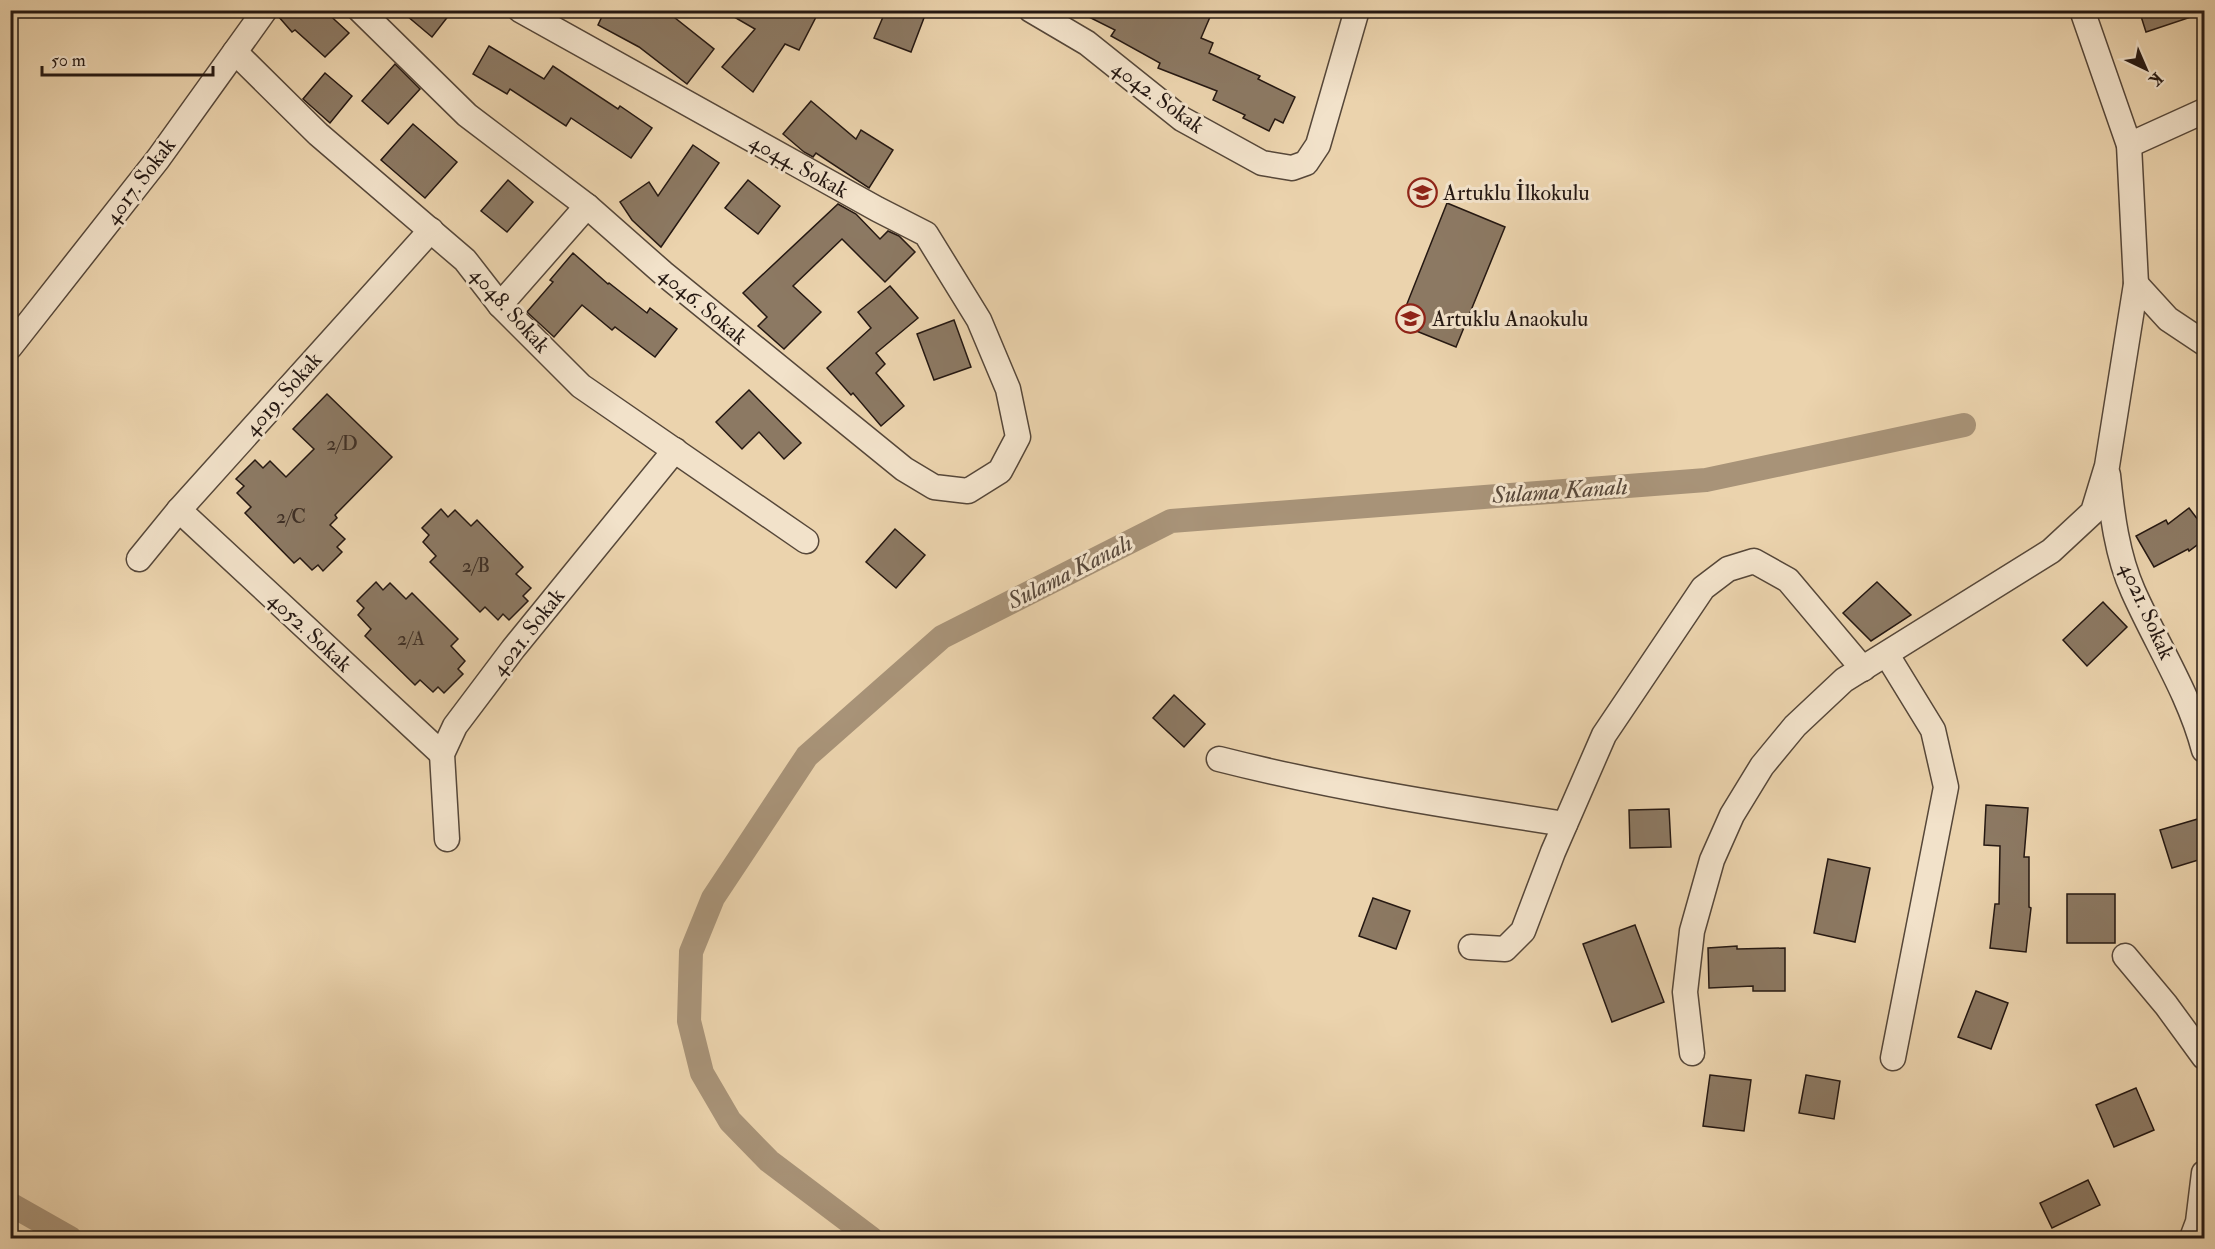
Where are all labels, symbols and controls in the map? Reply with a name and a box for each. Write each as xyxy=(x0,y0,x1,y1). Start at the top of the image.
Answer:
scale bar xyxy=(42,39,213,77)
north arrow xyxy=(2116,39,2176,99)
text: 50 m xyxy=(51,49,86,72)
street label: 4042. Sokak xyxy=(1106,54,1210,140)
text: K xyxy=(2144,68,2167,91)
street label: 4044. Sokak xyxy=(745,127,854,205)
street label: 4017. Sokak xyxy=(98,131,182,230)
school or university icon: Artuklu İlkokulu xyxy=(1406,177,1438,209)
place label: Artuklu İlkokulu xyxy=(1442,179,1590,207)
street label: 4048. Sokak xyxy=(464,261,556,359)
street label: 4046. Sokak xyxy=(653,261,754,352)
school or university icon: Artuklu Anaokulu xyxy=(1395,303,1427,335)
place label: Artuklu Anaokulu xyxy=(1431,305,1588,333)
street label: 4019. Sokak xyxy=(238,346,328,442)
house number: 2/D xyxy=(326,431,358,456)
water label: Sulama Kanalı xyxy=(1490,471,1629,511)
house number: 2/C xyxy=(276,504,306,529)
water label: Sulama Kanalı xyxy=(1001,527,1138,617)
house number: 2/B xyxy=(462,553,490,578)
street label: 4021. Sokak xyxy=(2113,558,2181,664)
street label: 4021. Sokak xyxy=(485,582,571,681)
street label: 4052. Sokak xyxy=(262,586,358,679)
house number: 2/A xyxy=(397,626,425,651)

